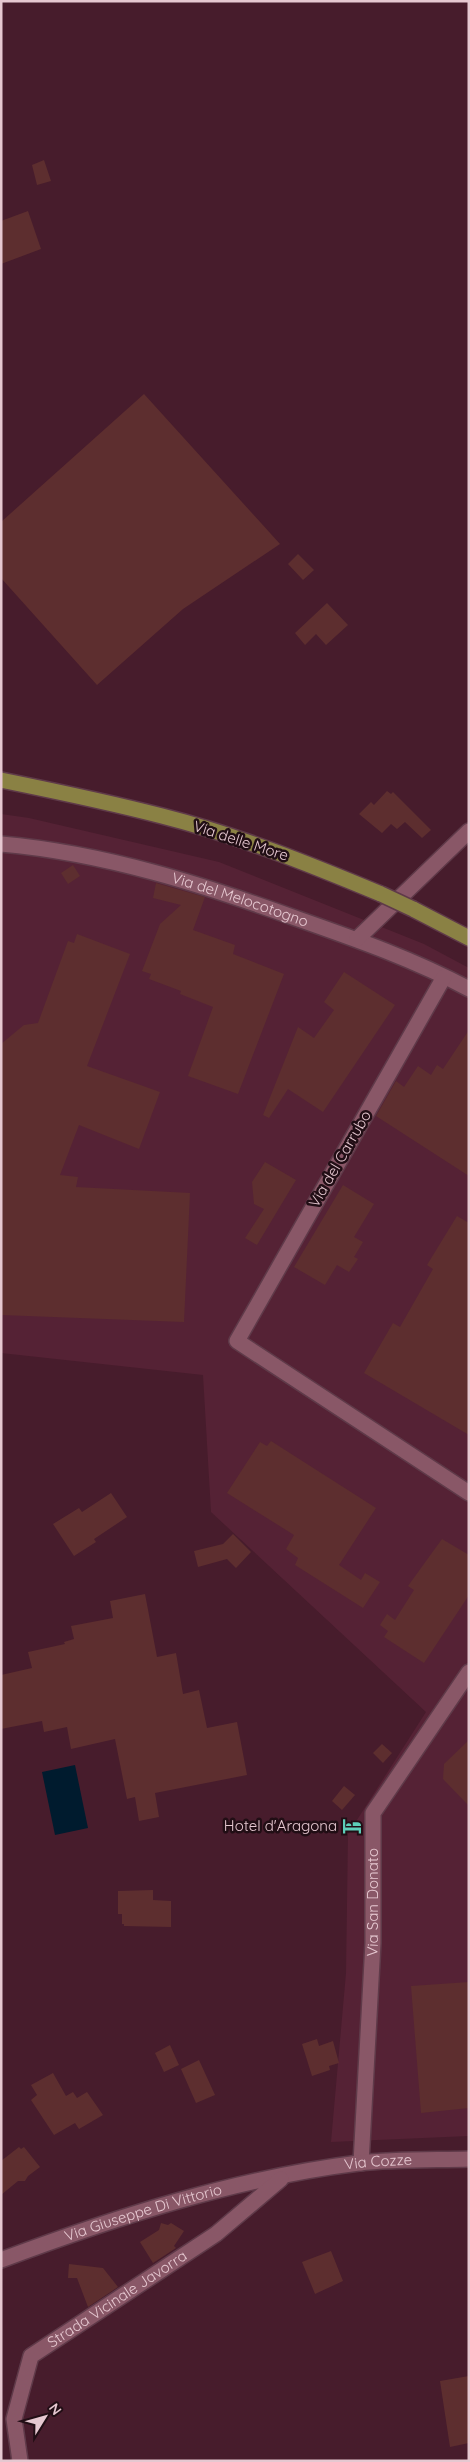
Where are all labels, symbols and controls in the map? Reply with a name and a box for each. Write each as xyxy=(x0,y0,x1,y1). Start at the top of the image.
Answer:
street label: Via delle More xyxy=(191,816,291,865)
street label: Via del Melocotogno xyxy=(170,868,311,931)
street label: Via del Carrubo xyxy=(304,1107,375,1211)
hotel icon: Hotel d'Aragona xyxy=(341,1815,363,1837)
place label: Hotel d'Aragona xyxy=(224,1816,337,1835)
street label: Via San Donato xyxy=(362,1848,382,1957)
street label: Via Cozze xyxy=(343,2150,412,2174)
street label: Via Giuseppe Di Vittorio xyxy=(62,2179,224,2245)
street label: Strada Vicinale Javorra xyxy=(44,2246,190,2352)
north arrow xyxy=(20,2392,70,2442)
text: N xyxy=(45,2400,66,2419)

